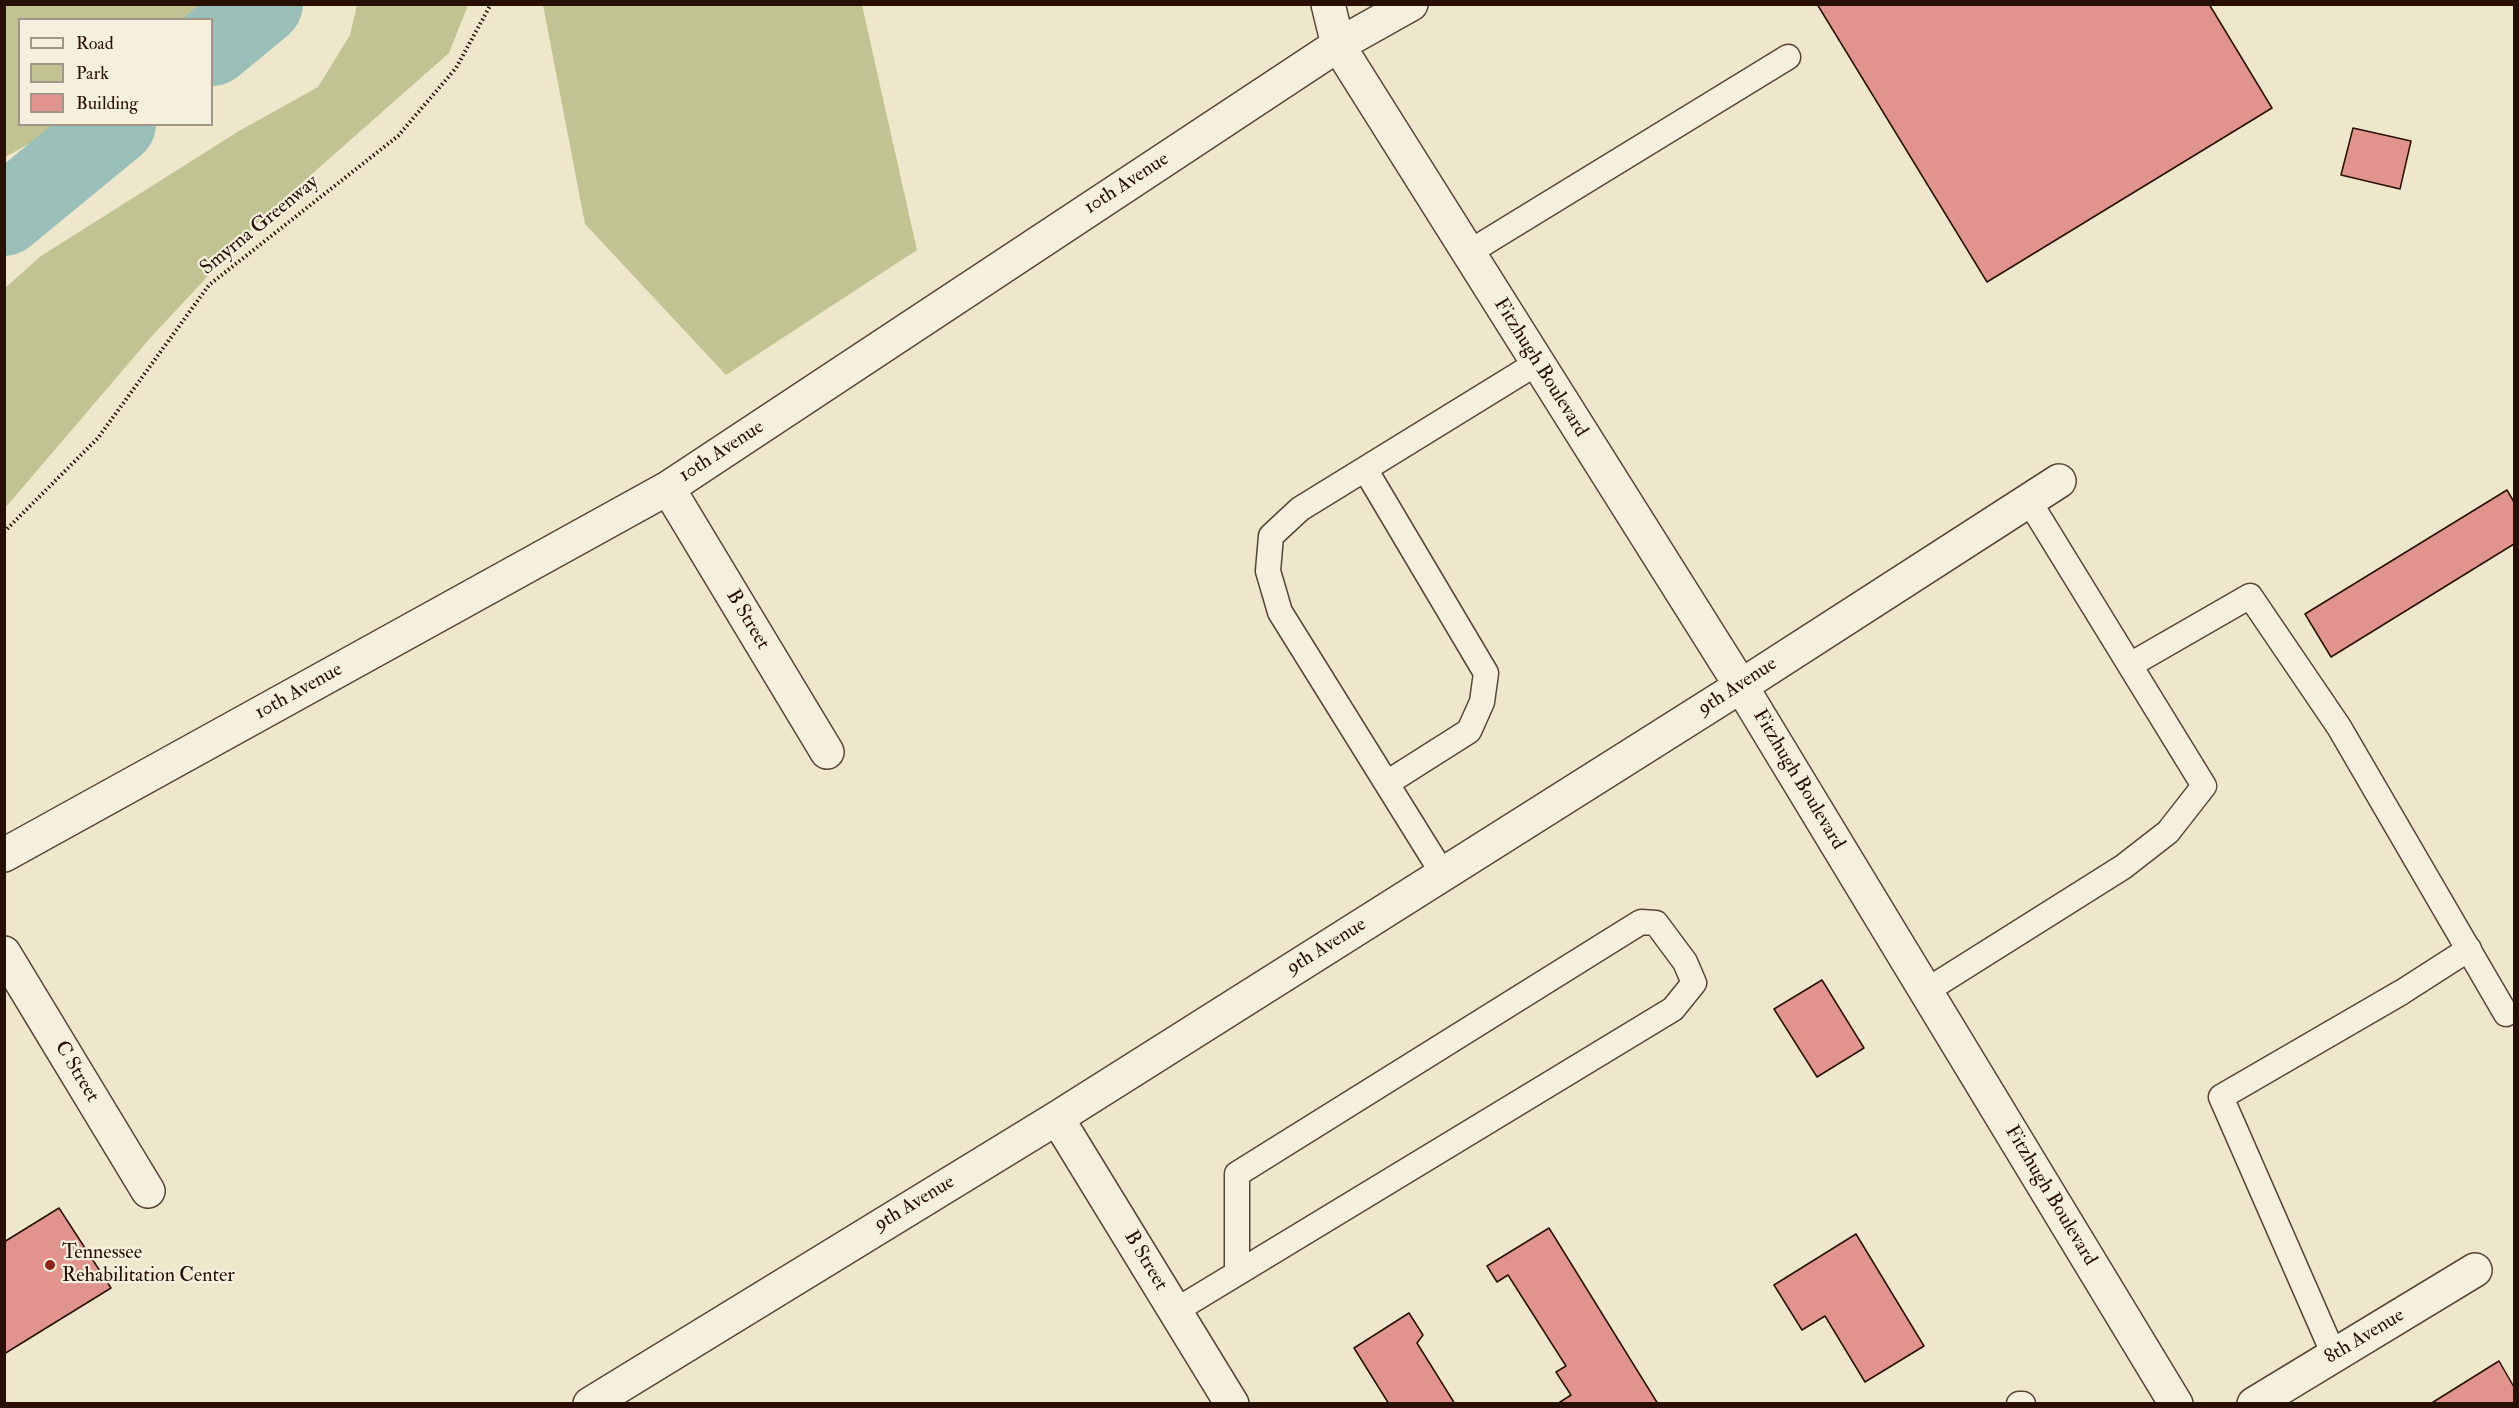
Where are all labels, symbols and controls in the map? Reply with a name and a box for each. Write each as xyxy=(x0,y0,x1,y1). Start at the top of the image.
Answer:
legend xyxy=(18,18,213,126)
text: Road xyxy=(76,32,114,55)
text: Park xyxy=(76,62,109,85)
text: Building xyxy=(76,92,138,115)
street label: 10th Avenue xyxy=(1080,148,1174,220)
street label: Smyrna Greenway xyxy=(196,171,324,281)
street label: Fitzhugh Boulevard xyxy=(1488,294,1592,442)
street label: 10th Avenue xyxy=(675,416,769,488)
street label: B Street xyxy=(720,586,774,654)
street label: 9th Avenue xyxy=(1694,653,1782,721)
street label: 10th Avenue xyxy=(251,658,347,726)
street label: Fitzhugh Boulevard xyxy=(1747,706,1849,854)
street label: 9th Avenue xyxy=(1283,913,1371,981)
street label: C Street xyxy=(48,1037,104,1107)
street label: Fitzhugh Boulevard xyxy=(1999,1122,2101,1270)
street label: 9th Avenue xyxy=(871,1171,959,1237)
street label: B Street xyxy=(1118,1227,1172,1295)
place label: Tennessee Rehabilitation Center xyxy=(62,1242,235,1289)
marker: Tennessee Rehabilitation Center xyxy=(43,1258,57,1272)
street label: 8th Avenue xyxy=(2321,1304,2409,1370)

